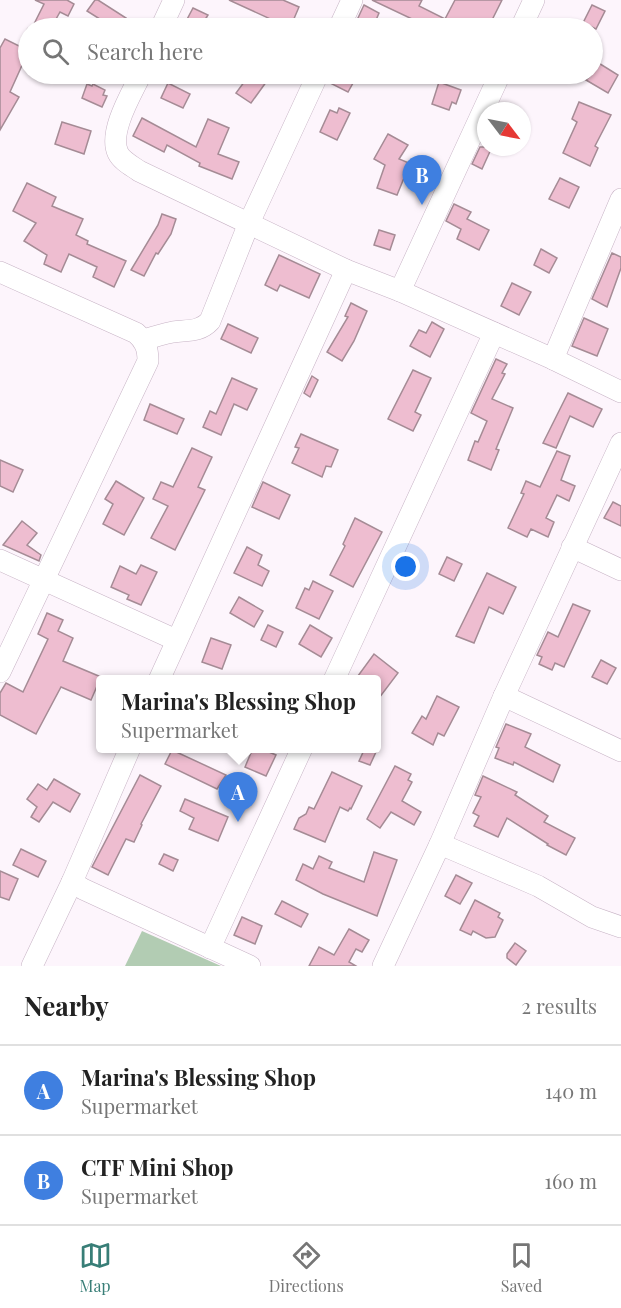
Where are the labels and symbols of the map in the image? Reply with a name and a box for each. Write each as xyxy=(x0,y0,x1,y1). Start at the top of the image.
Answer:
north arrow xyxy=(477,102,531,156)
pin: B xyxy=(402,156,442,205)
your location xyxy=(391,552,420,581)
pin: A xyxy=(218,772,258,822)

